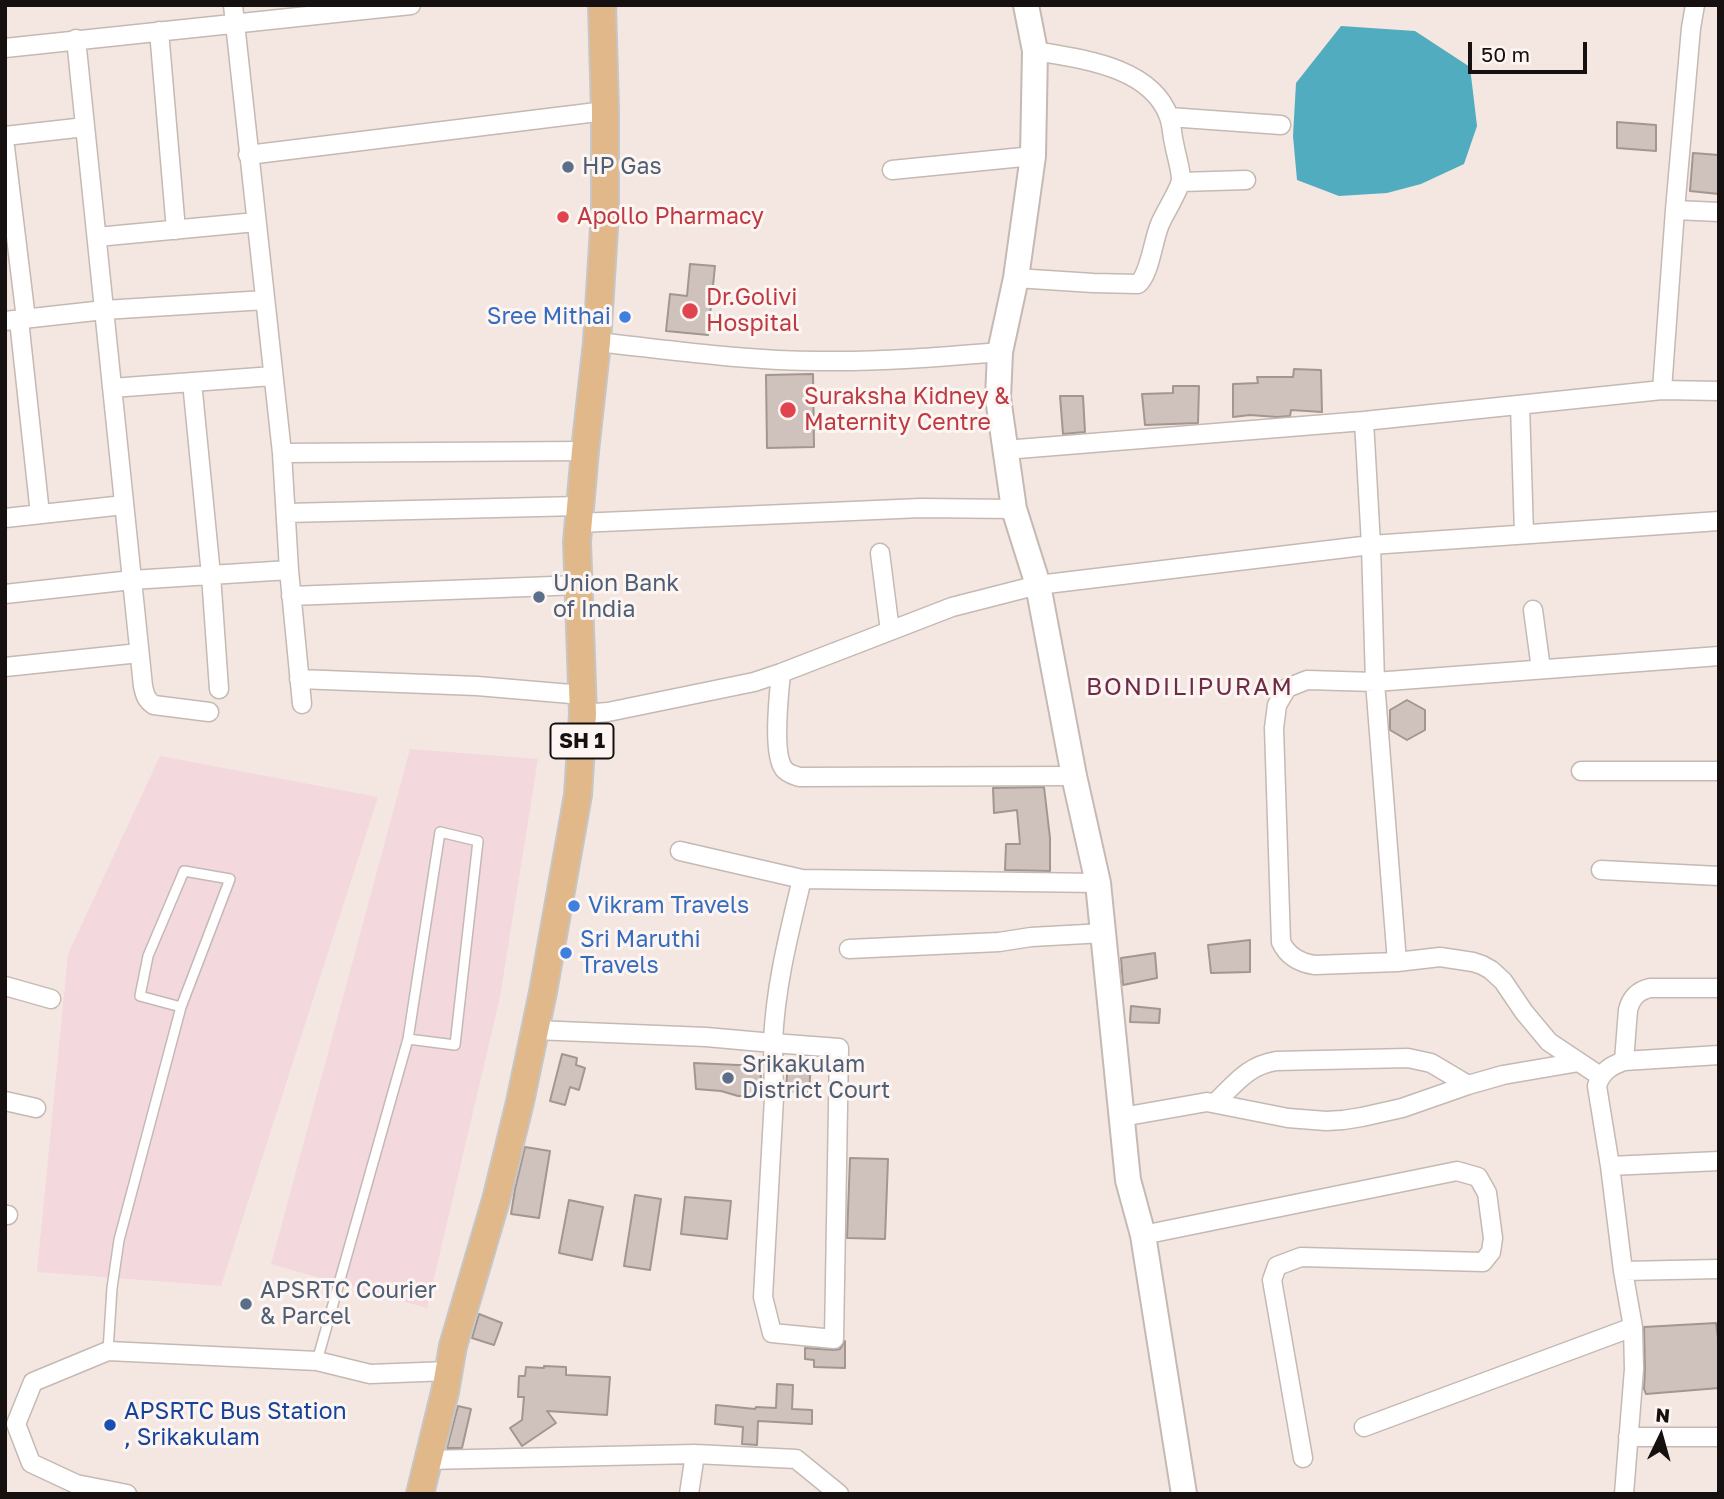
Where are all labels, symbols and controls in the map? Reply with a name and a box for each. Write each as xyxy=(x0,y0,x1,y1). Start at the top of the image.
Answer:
scale bar xyxy=(1472,28,1591,72)
text: 50 m xyxy=(1481,41,1530,67)
place label: HP Gas xyxy=(582,153,662,181)
marker: HP Gas xyxy=(560,159,576,175)
place label: Apollo Pharmacy xyxy=(577,203,764,231)
marker: Apollo Pharmacy xyxy=(555,209,571,225)
place label: Dr.Golivi Hospital xyxy=(706,284,799,338)
marker: Dr.Golivi Hospital xyxy=(680,301,700,321)
place label: Sree Mithai xyxy=(487,303,611,331)
marker: Sree Mithai xyxy=(617,309,633,325)
place label: Suraksha Kidney & Maternity Centre xyxy=(804,383,1010,437)
marker: Suraksha Kidney & Maternity Centre xyxy=(778,400,798,420)
place label: Union Bank of India xyxy=(553,570,679,624)
marker: Union Bank of India xyxy=(531,589,547,605)
district label: BONDILIPURAM xyxy=(1088,673,1292,701)
road number: SH 1 xyxy=(550,724,614,758)
place label: Vikram Travels xyxy=(588,892,749,920)
marker: Vikram Travels xyxy=(566,898,582,914)
place label: Sri Maruthi Travels xyxy=(580,926,701,980)
marker: Sri Maruthi Travels xyxy=(558,945,574,961)
place label: Srikakulam District Court xyxy=(742,1051,890,1105)
marker: Srikakulam District Court xyxy=(720,1070,736,1086)
place label: APSRTC Courier & Parcel xyxy=(260,1277,437,1331)
marker: APSRTC Courier & Parcel xyxy=(238,1296,254,1312)
place label: APSRTC Bus Station , Srikakulam xyxy=(124,1398,347,1452)
north arrow xyxy=(1626,1401,1696,1471)
text: N xyxy=(1655,1402,1671,1427)
marker: APSRTC Bus Station , Srikakulam xyxy=(102,1417,118,1433)

